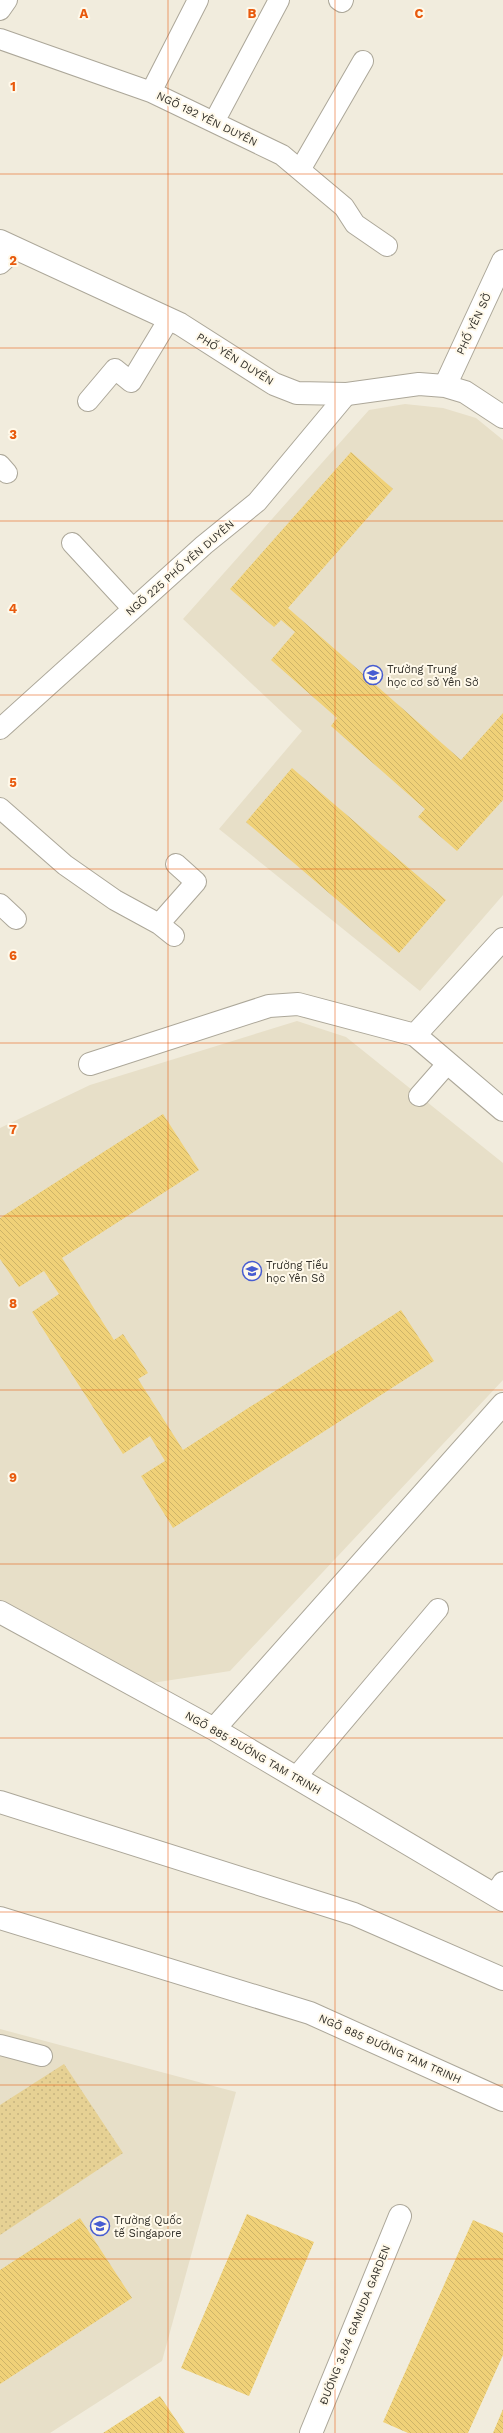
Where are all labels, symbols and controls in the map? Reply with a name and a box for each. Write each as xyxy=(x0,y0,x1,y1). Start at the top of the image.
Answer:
text: A xyxy=(80,6,89,21)
text: B xyxy=(248,6,257,21)
text: C xyxy=(415,6,424,21)
text: 1 xyxy=(10,79,16,94)
street label: NGÕ 192 YÊN DUYÊN xyxy=(155,88,260,149)
text: 2 xyxy=(9,253,17,268)
street label: PHỐ YÊN SỞ xyxy=(452,290,494,357)
street label: PHỐ YÊN DUYÊN xyxy=(194,328,277,388)
text: 3 xyxy=(9,427,17,442)
street label: NGÕ 225 PHỐ YÊN DUYÊN xyxy=(122,516,237,619)
text: 4 xyxy=(9,601,18,616)
place label: Trường Trung học cơ sở Yên Sở xyxy=(387,663,479,689)
school or university icon: Trường Trung học cơ sở Yên Sở xyxy=(362,664,384,686)
text: 5 xyxy=(9,775,17,790)
text: 6 xyxy=(9,948,17,963)
text: 7 xyxy=(9,1122,17,1137)
place label: Trường Tiểu học Yên Sở xyxy=(266,1259,328,1285)
school or university icon: Trường Tiểu học Yên Sở xyxy=(241,1260,263,1282)
text: 8 xyxy=(9,1296,17,1311)
text: 9 xyxy=(9,1470,17,1485)
street label: NGÕ 885 ĐƯỜNG TAM TRINH xyxy=(183,1708,324,1797)
street label: NGÕ 885 ĐƯỜNG TAM TRINH xyxy=(317,2011,464,2086)
place label: Trường Quốc tế Singapore xyxy=(114,2214,182,2240)
school or university icon: Trường Quốc tế Singapore xyxy=(89,2215,111,2237)
street label: ĐƯỜNG 3.8/4 GAMUDA GARDEN xyxy=(316,2243,393,2407)

